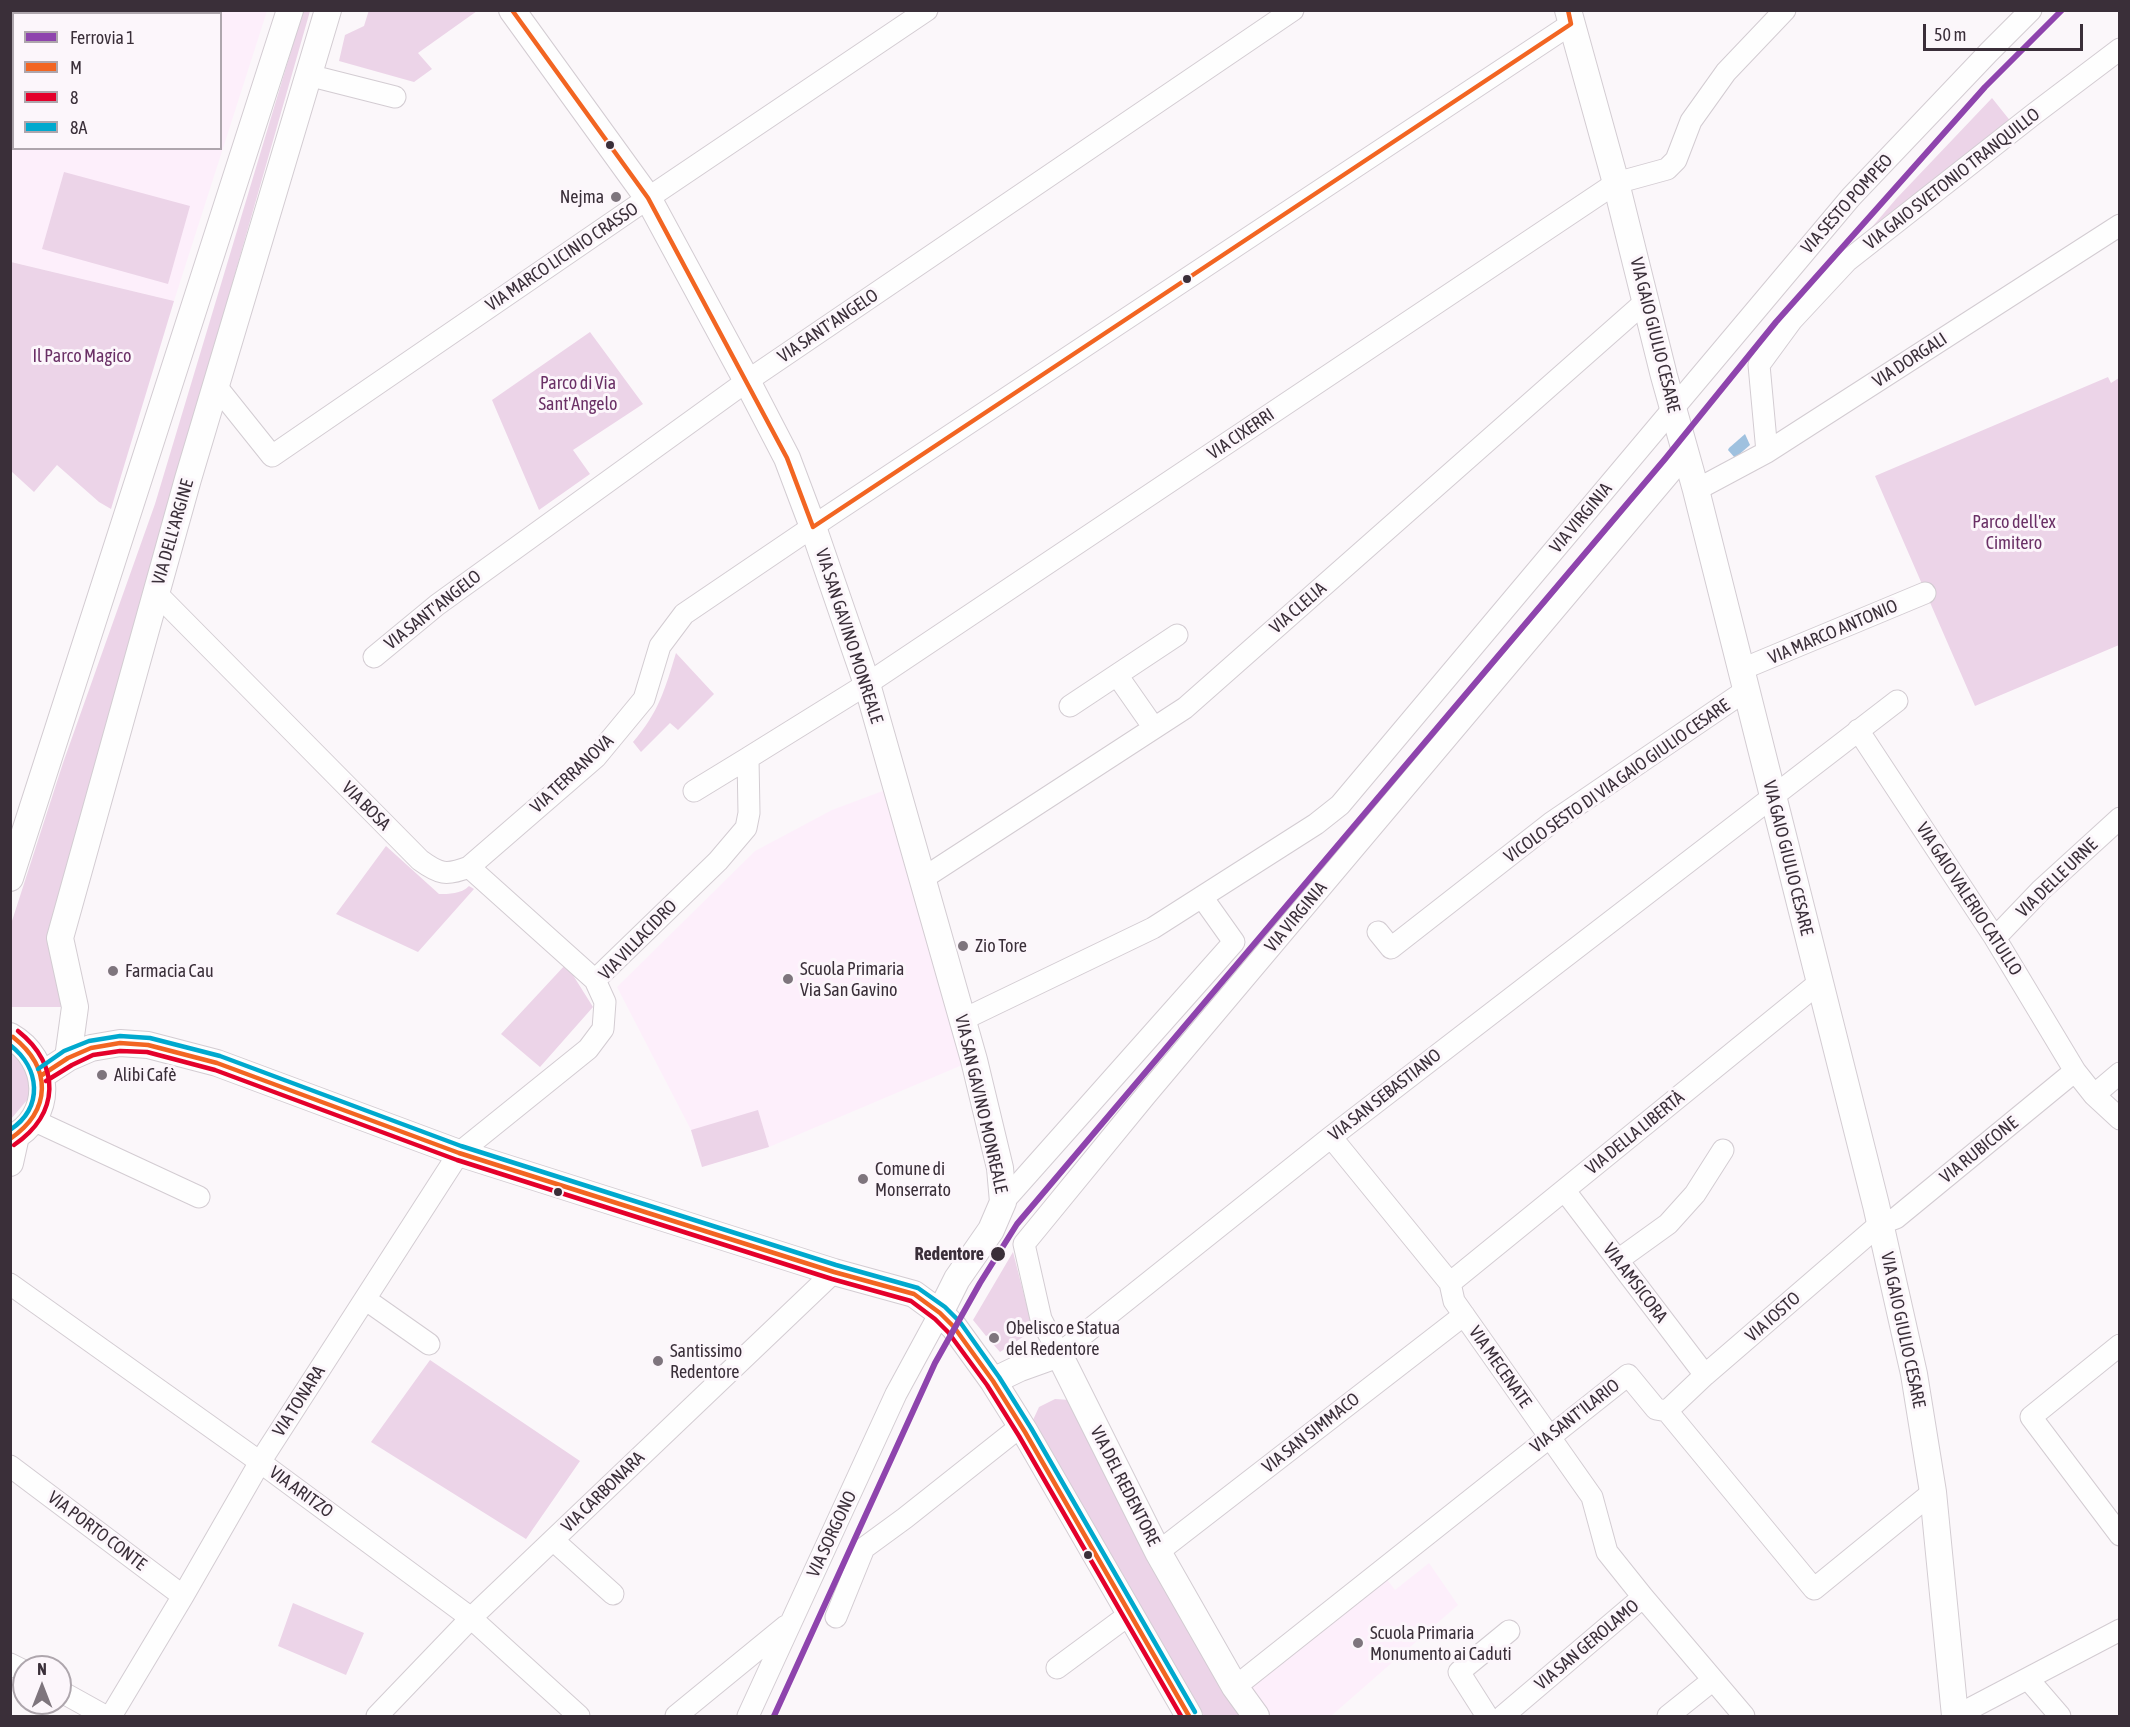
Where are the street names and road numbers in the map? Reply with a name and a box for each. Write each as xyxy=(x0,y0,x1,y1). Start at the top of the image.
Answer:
street label: VIA GAIO SVETONIO TRANQUILLO xyxy=(1860,104,2044,254)
street label: VIA SESTO POMPEO xyxy=(1797,150,1897,258)
street label: VIA MARCO LICINIO CRASSO xyxy=(482,198,642,316)
street label: VIA GAIO GIULIO CESARE xyxy=(1625,255,1685,415)
street label: VIA SANT'ANGELO xyxy=(774,284,882,368)
street label: VIA DORGALI xyxy=(1869,328,1951,392)
street label: VIA CIXERRI xyxy=(1204,404,1278,464)
street label: VIA DELL'ARGINE xyxy=(148,477,198,587)
street label: VIA VIRGINIA xyxy=(1545,478,1617,558)
street label: VIA SAN GAVINO MONREALE xyxy=(811,546,887,726)
street label: VIA SANT'ANGELO xyxy=(380,566,486,654)
street label: VIA CLELIA xyxy=(1265,578,1331,638)
street label: VIA MARCO ANTONIO xyxy=(1765,595,1901,669)
street label: VICOLO SESTO DI VIA GAIO GIULIO CESARE xyxy=(1500,695,1734,867)
street label: VIA TERRANOVA xyxy=(526,730,618,818)
street label: VIA BOSA xyxy=(337,777,395,835)
street label: VIA GAIO GIULIO CESARE xyxy=(1758,778,1818,938)
street label: VIA GAIO VALERIO CATULLO xyxy=(1911,819,2027,979)
street label: VIA DELLE URNE xyxy=(2012,834,2102,922)
street label: VIA VIRGINIA xyxy=(1260,877,1332,957)
street label: VIA VILLACIDRO xyxy=(594,895,682,985)
street label: VIA SAN GAVINO MONREALE xyxy=(950,1013,1012,1195)
street label: VIA SAN SEBASTIANO xyxy=(1324,1044,1446,1146)
street label: VIA DELLA LIBERTÀ xyxy=(1581,1087,1689,1179)
street label: VIA RUBICONE xyxy=(1936,1112,2022,1188)
street label: VIA AMSICORA xyxy=(1598,1239,1672,1327)
street label: VIA GAIO GIULIO CESARE xyxy=(1876,1250,1930,1410)
street label: VIA IOSTO xyxy=(1741,1287,1805,1347)
street label: VIA MECENATE xyxy=(1464,1322,1536,1412)
street label: VIA TONARA xyxy=(268,1362,330,1440)
street label: VIA SANT'ILARIO xyxy=(1526,1374,1624,1458)
street label: VIA SAN SIMMACO xyxy=(1258,1388,1364,1478)
street label: VIA DEL REDENTORE xyxy=(1085,1422,1165,1550)
street label: VIA CARBONARA xyxy=(557,1447,649,1537)
street label: VIA ARITZO xyxy=(265,1462,337,1522)
street label: VIA PORTO CONTE xyxy=(43,1487,151,1575)
street label: VIA SORGONO xyxy=(803,1487,861,1581)
street label: VIA SAN GEROLAMO xyxy=(1531,1595,1643,1695)

